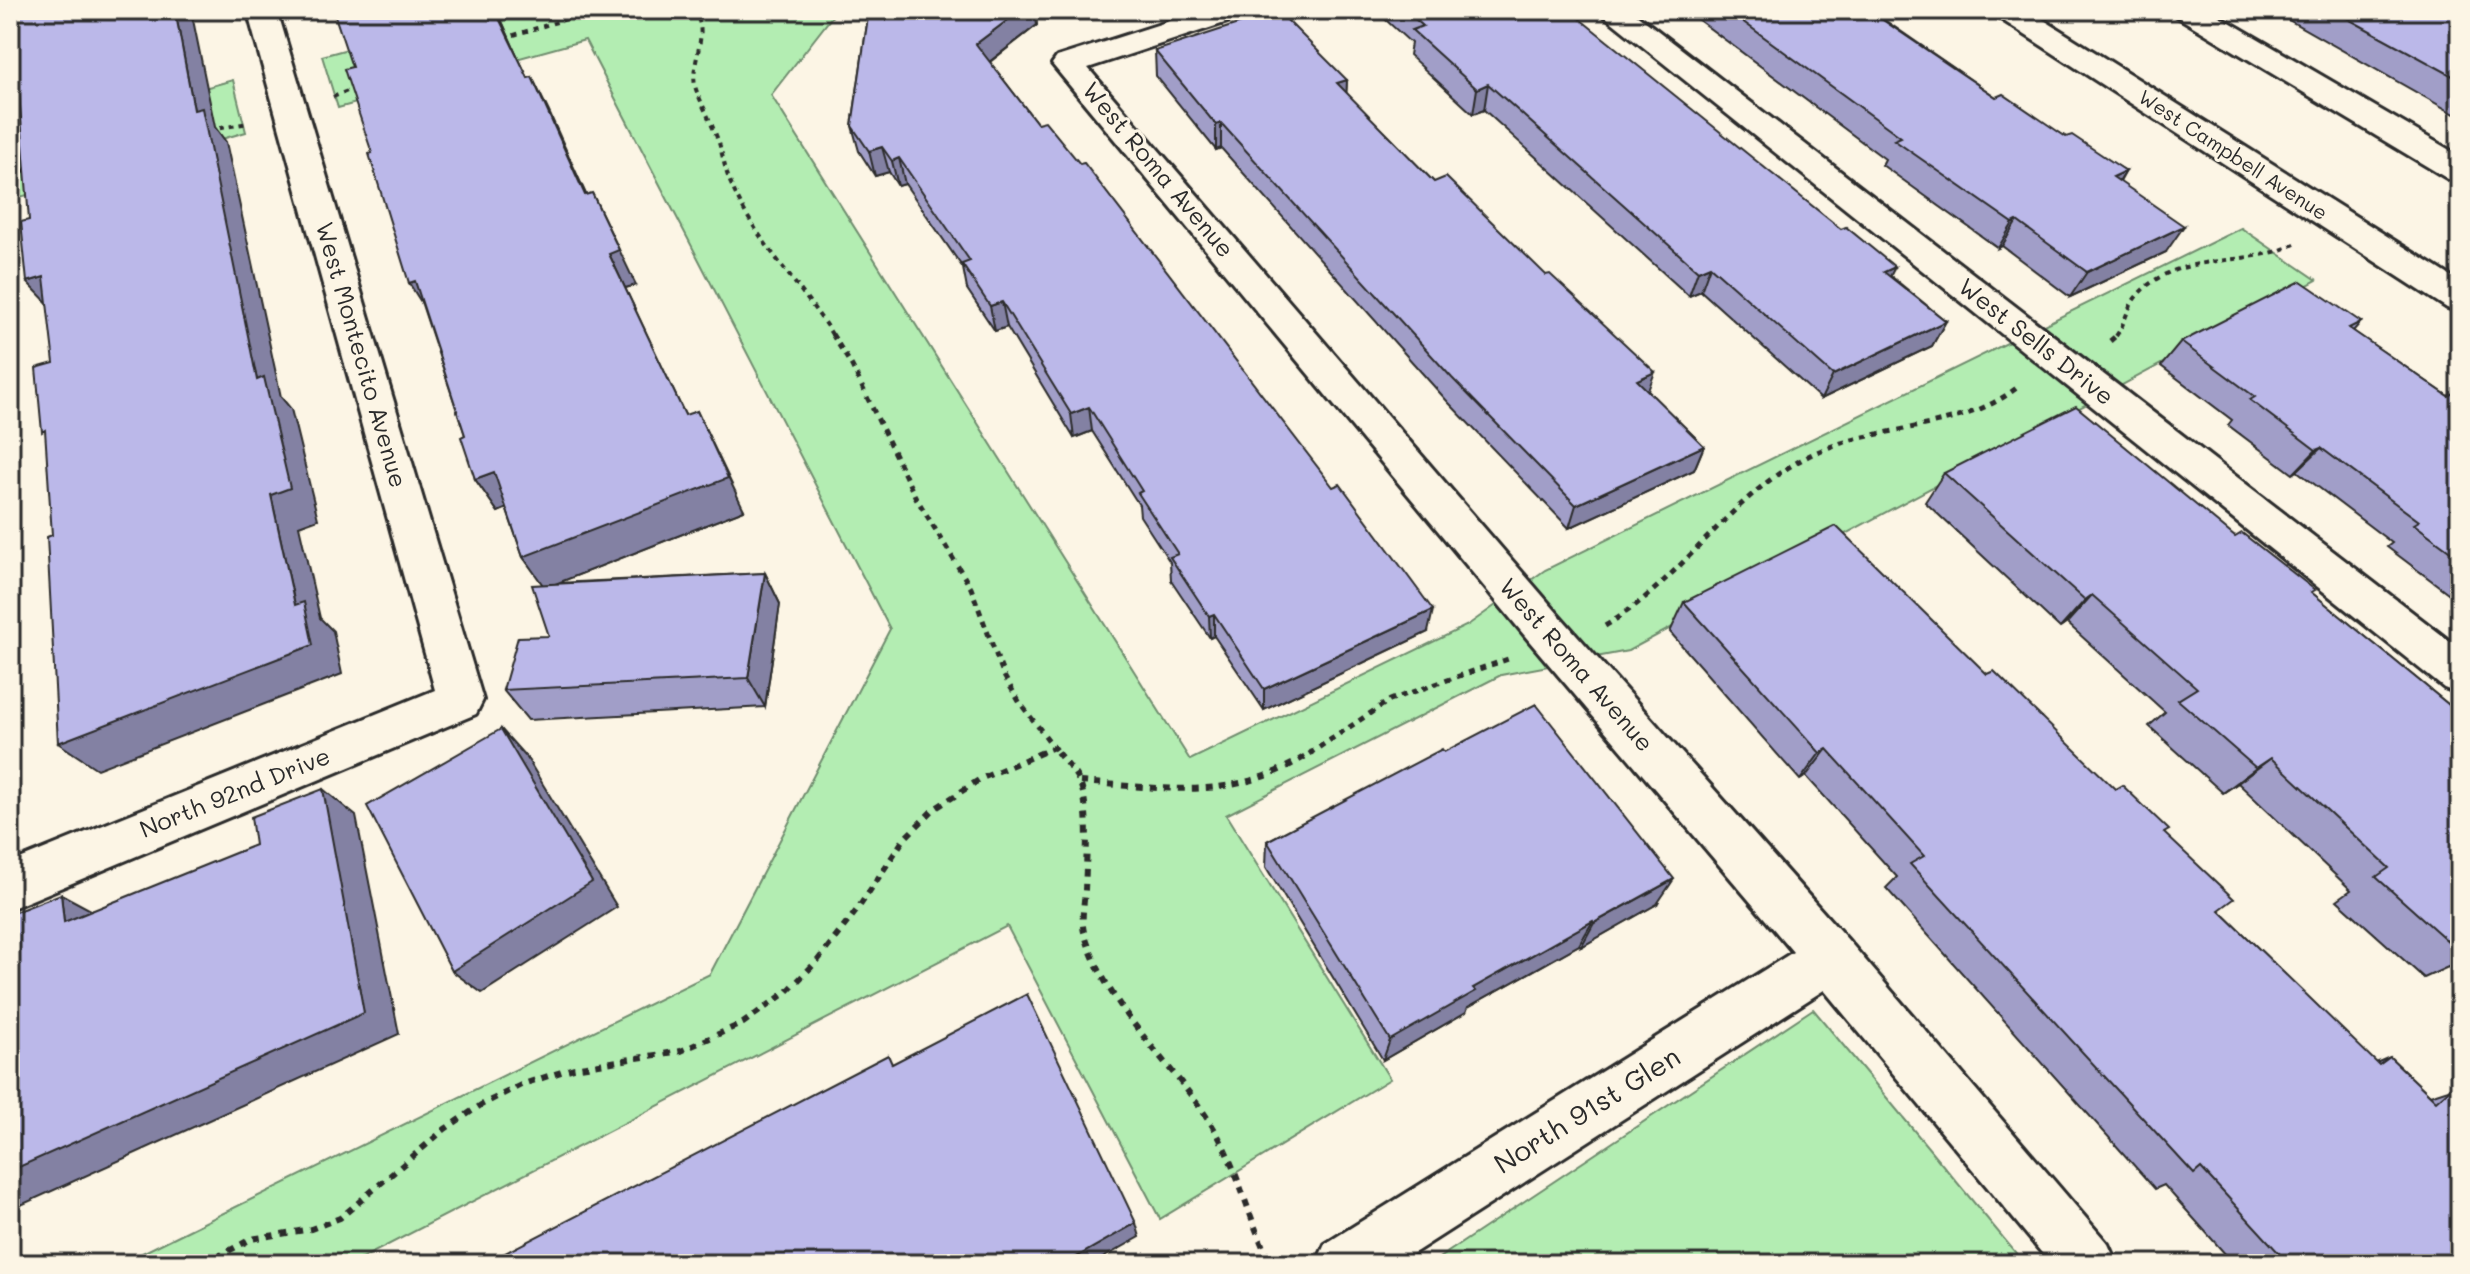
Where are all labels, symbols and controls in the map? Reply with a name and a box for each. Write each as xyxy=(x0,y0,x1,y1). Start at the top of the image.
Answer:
street label: West Roma Avenue xyxy=(1076,75,1242,263)
street label: West Campbell Avenue xyxy=(2134,83,2333,225)
street label: West Montecito Avenue xyxy=(310,218,415,491)
street label: West Sells Drive xyxy=(1953,270,2121,411)
street label: West Roma Avenue xyxy=(1493,571,1661,757)
street label: North 92nd Drive xyxy=(135,739,334,844)
street label: North 91st Glen xyxy=(1487,1037,1686,1181)

